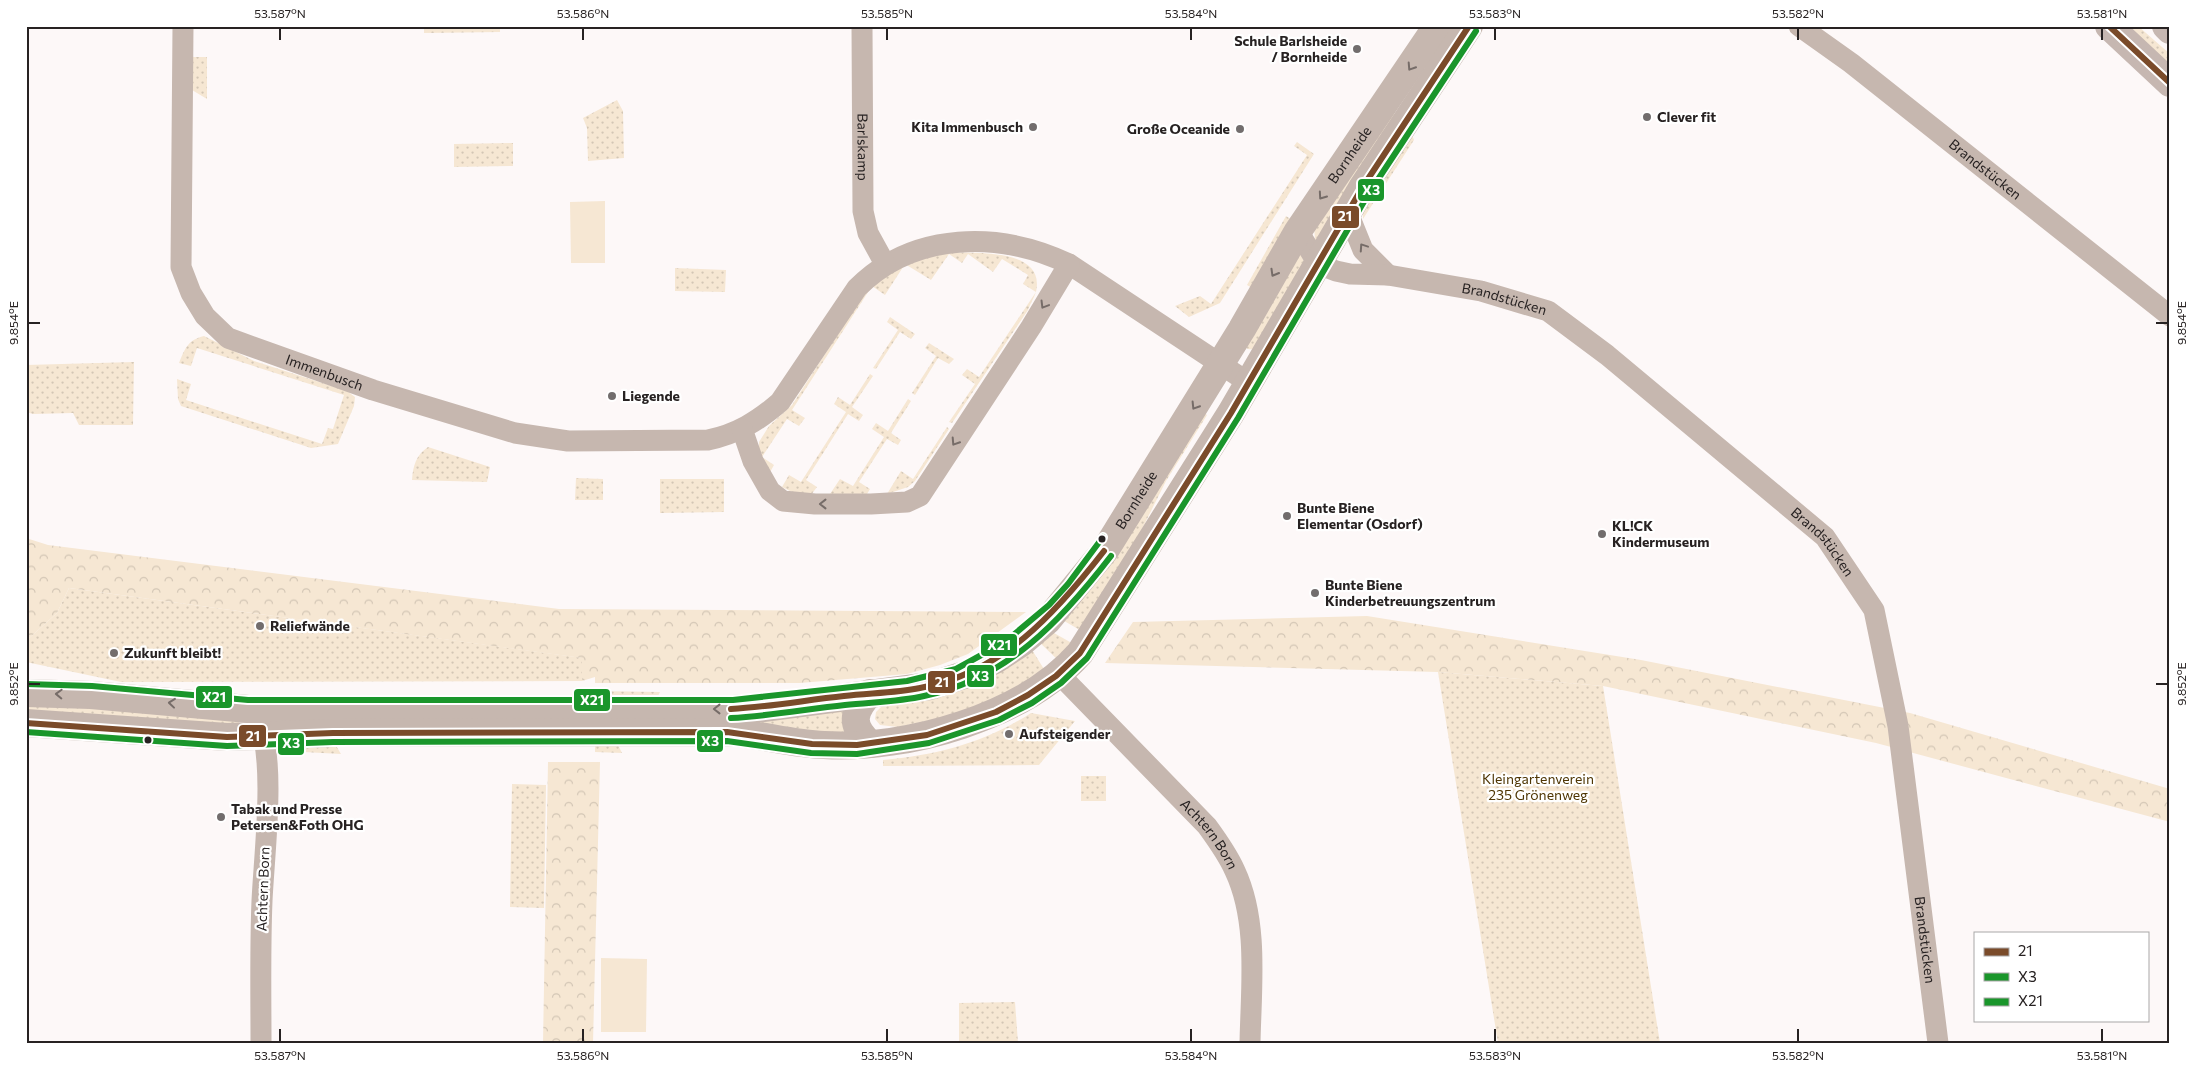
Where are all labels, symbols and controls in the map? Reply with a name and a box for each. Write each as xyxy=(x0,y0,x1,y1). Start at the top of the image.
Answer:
text: 53.587°N xyxy=(254,6,306,20)
text: 53.586°N xyxy=(557,6,609,20)
text: 53.585°N xyxy=(861,6,913,20)
text: 53.584°N xyxy=(1165,6,1217,20)
text: 53.583°N xyxy=(1469,6,1521,20)
text: 53.582°N xyxy=(1772,6,1824,20)
text: 53.581°N xyxy=(2077,6,2127,20)
place label: Schule Barlsheide / Bornheide xyxy=(1234,32,1347,65)
marker: Schule Barlsheide / Bornheide xyxy=(1351,43,1363,55)
one-way arrow xyxy=(1407,62,1417,71)
place label: Clever fit xyxy=(1657,108,1716,125)
marker: Clever fit xyxy=(1641,111,1653,123)
street label: Barlskamp xyxy=(854,113,872,181)
place label: Kita Immenbusch xyxy=(911,118,1023,135)
place label: Große Oceanide xyxy=(1127,120,1230,137)
marker: Kita Immenbusch xyxy=(1027,121,1039,133)
marker: Große Oceanide xyxy=(1234,123,1246,135)
street label: Bornheide xyxy=(1324,123,1375,186)
street label: Brandstücken xyxy=(1946,135,2025,203)
line badge: X3 xyxy=(1357,178,1385,202)
text: X3 xyxy=(1362,181,1380,198)
one-way arrow xyxy=(1319,190,1328,200)
line badge: 21 xyxy=(1331,205,1360,229)
text: 21 xyxy=(1338,207,1352,224)
one-way arrow xyxy=(1360,243,1369,253)
one-way arrow xyxy=(1270,267,1280,276)
street label: Brandstücken xyxy=(1461,279,1549,318)
one-way arrow xyxy=(1040,300,1050,309)
text: 9.854°E xyxy=(6,301,20,345)
text: 9.854°E xyxy=(2174,301,2188,345)
street label: Immenbusch xyxy=(283,350,366,394)
place label: Liegende xyxy=(622,387,680,404)
marker: Liegende xyxy=(606,390,618,402)
one-way arrow xyxy=(1192,401,1201,410)
one-way arrow xyxy=(952,436,962,445)
street label: Bornheide xyxy=(1111,467,1160,532)
one-way arrow xyxy=(819,499,827,509)
place label: Bunte Biene Elementar (Osdorf) xyxy=(1297,499,1423,532)
street label: Brandstücken xyxy=(1788,503,1858,579)
marker: Bunte Biene Elementar (Osdorf) xyxy=(1281,510,1293,522)
place label: KL!CK Kindermuseum xyxy=(1612,517,1709,550)
marker: KL!CK Kindermuseum xyxy=(1596,528,1608,540)
unlabelled marker xyxy=(1097,534,1107,544)
place label: Bunte Biene Kinderbetreuungszentrum xyxy=(1325,576,1495,609)
marker: Bunte Biene Kinderbetreuungszentrum xyxy=(1309,587,1321,599)
place label: Reliefwände xyxy=(270,617,350,634)
marker: Reliefwände xyxy=(254,620,266,632)
line badge: X21 xyxy=(980,633,1018,657)
text: X21 xyxy=(987,636,1011,653)
place label: Zukunft bleibt! xyxy=(124,644,222,661)
marker: Zukunft bleibt! xyxy=(108,647,120,659)
text: 9.852°E xyxy=(6,662,20,706)
text: 9.852°E xyxy=(2174,662,2188,706)
line badge: X3 xyxy=(966,664,995,688)
text: X3 xyxy=(971,667,989,684)
line badge: 21 xyxy=(927,670,956,694)
text: 21 xyxy=(935,673,949,690)
line badge: X21 xyxy=(195,685,233,709)
text: X21 xyxy=(202,688,226,705)
line badge: X21 xyxy=(573,688,611,712)
one-way arrow xyxy=(55,689,63,700)
text: X21 xyxy=(580,691,604,708)
one-way arrow xyxy=(168,698,176,709)
one-way arrow xyxy=(713,704,721,714)
line badge: 21 xyxy=(238,724,267,748)
place label: Aufsteigender xyxy=(1019,725,1111,742)
text: 21 xyxy=(246,727,260,744)
marker: Aufsteigender xyxy=(1003,728,1015,740)
line badge: X3 xyxy=(696,729,724,753)
line badge: X3 xyxy=(277,732,305,756)
text: X3 xyxy=(701,732,719,749)
text: X3 xyxy=(282,734,300,751)
unlabelled marker xyxy=(143,735,153,745)
park label: Kleingartenverein 235 Grönenweg xyxy=(1482,770,1594,803)
street label: Achtern Born xyxy=(1177,795,1242,872)
place label: Tabak und Presse Petersen&Foth OHG xyxy=(231,800,364,833)
marker: Tabak und Presse Petersen&Foth OHG xyxy=(215,811,227,823)
street label: Achtern Born xyxy=(253,846,272,932)
street label: Brandstücken xyxy=(1912,895,1939,984)
legend xyxy=(1974,932,2148,1022)
text: 21 xyxy=(2018,941,2033,959)
text: X3 xyxy=(2018,967,2037,985)
text: X21 xyxy=(2018,991,2043,1009)
text: 53.587°N xyxy=(254,1048,306,1062)
text: 53.586°N xyxy=(557,1048,609,1062)
text: 53.585°N xyxy=(861,1048,913,1062)
text: 53.584°N xyxy=(1165,1048,1217,1062)
text: 53.583°N xyxy=(1469,1048,1521,1062)
text: 53.582°N xyxy=(1772,1048,1824,1062)
text: 53.581°N xyxy=(2077,1048,2127,1062)

